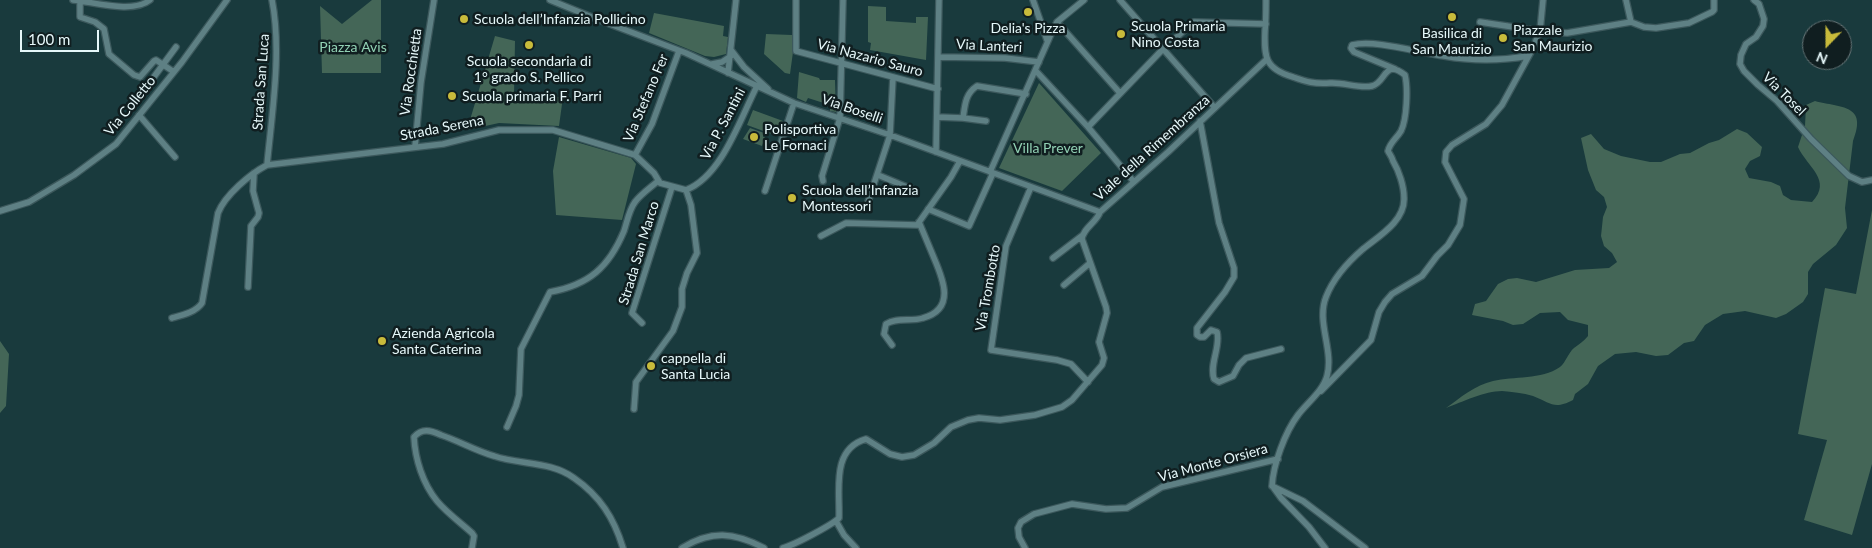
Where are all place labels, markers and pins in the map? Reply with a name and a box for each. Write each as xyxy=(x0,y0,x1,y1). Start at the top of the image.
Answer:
marker: Delia's Pizza xyxy=(1022,6,1034,18)
place label: Scuola dell’Infanzia Pollicino xyxy=(474,11,646,27)
marker: Basilica di San Maurizio xyxy=(1446,11,1458,23)
marker: Scuola dell’Infanzia Pollicino xyxy=(458,13,470,25)
place label: Scuola Primaria Nino Costa xyxy=(1131,18,1225,50)
place label: Delia's Pizza xyxy=(990,20,1066,36)
place label: Piazzale San Maurizio xyxy=(1513,22,1592,54)
place label: Basilica di San Maurizio xyxy=(1412,25,1492,58)
marker: Scuola Primaria Nino Costa xyxy=(1115,28,1127,40)
marker: Piazzale San Maurizio xyxy=(1497,32,1509,44)
marker: Scuola secondaria di 1° grado S. Pellico xyxy=(523,39,535,51)
place label: Scuola secondaria di 1° grado S. Pellico xyxy=(467,53,591,85)
place label: Scuola primaria F. Parri xyxy=(462,88,602,104)
marker: Scuola primaria F. Parri xyxy=(446,90,458,102)
place label: Polisportiva Le Fornaci xyxy=(764,121,836,154)
marker: Polisportiva Le Fornaci xyxy=(748,131,760,143)
place label: Scuola dell’Infanzia Montessori xyxy=(802,182,918,214)
marker: Scuola dell’Infanzia Montessori xyxy=(786,192,798,204)
place label: Azienda Agricola Santa Caterina xyxy=(392,325,495,358)
marker: Azienda Agricola Santa Caterina xyxy=(376,335,388,347)
place label: cappella di Santa Lucia xyxy=(661,350,730,382)
marker: cappella di Santa Lucia xyxy=(645,360,657,372)

